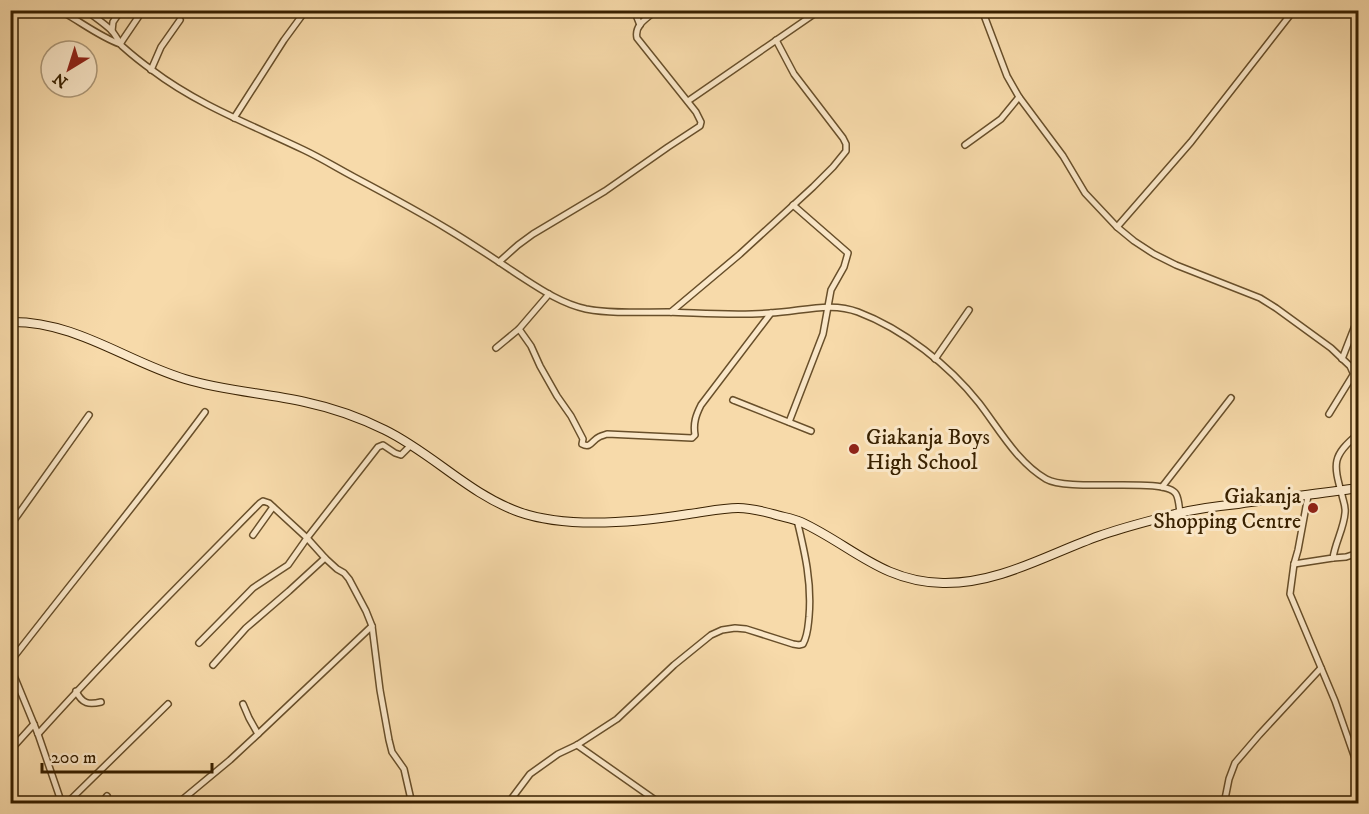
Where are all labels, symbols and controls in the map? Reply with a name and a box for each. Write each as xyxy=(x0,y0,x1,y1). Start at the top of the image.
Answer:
north arrow xyxy=(39,39,99,99)
text: N xyxy=(49,68,72,92)
place label: Giakanja Boys High School xyxy=(866,424,990,476)
marker: Giakanja Boys High School xyxy=(847,442,861,456)
place label: Giakanja Shopping Centre xyxy=(1153,483,1302,535)
marker: Giakanja Shopping Centre xyxy=(1306,501,1320,515)
scale bar xyxy=(42,736,212,774)
text: 200 m xyxy=(51,747,97,769)

